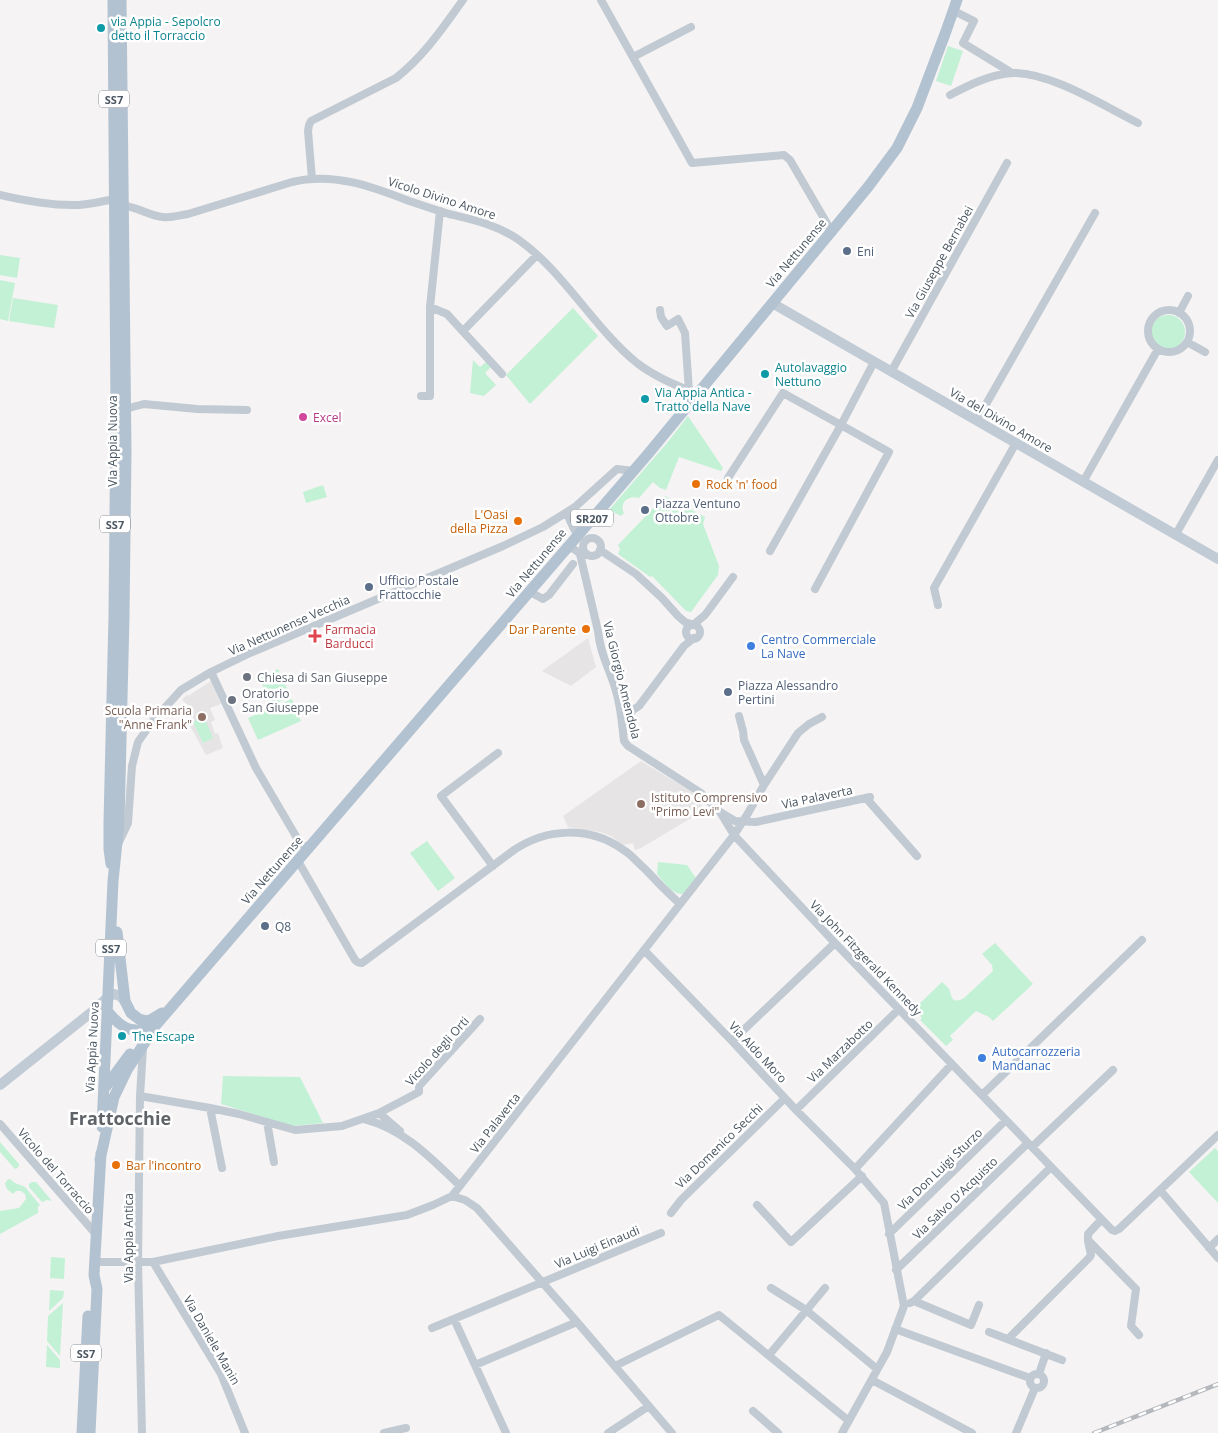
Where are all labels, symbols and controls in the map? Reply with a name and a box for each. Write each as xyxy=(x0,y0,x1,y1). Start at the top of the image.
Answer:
place label: via Appia - Sepolcro detto il Torraccio xyxy=(111,13,221,44)
marker: via Appia - Sepolcro detto il Torraccio xyxy=(95,22,107,34)
road number: SS7 xyxy=(99,90,129,108)
street label: Vicolo Divino Amore xyxy=(386,173,498,224)
street label: Via Giuseppe Bernabei xyxy=(901,203,977,321)
street label: Via Nettunense xyxy=(762,215,830,291)
place label: Eni xyxy=(857,243,874,260)
marker: Eni xyxy=(841,245,853,257)
place label: Autolavaggio Nettuno xyxy=(775,359,847,390)
marker: Autolavaggio Nettuno xyxy=(759,368,771,380)
place label: Via Appia Antica - Tratto della Nave xyxy=(655,384,752,415)
street label: Via del Divino Amore xyxy=(946,384,1056,457)
marker: Via Appia Antica - Tratto della Nave xyxy=(639,393,651,405)
street label: Via Appia Nuova xyxy=(104,395,121,487)
place label: Excel xyxy=(313,409,341,426)
marker: Excel xyxy=(297,411,309,423)
place label: Rock 'n' food xyxy=(706,476,777,493)
marker: Rock 'n' food xyxy=(690,478,702,490)
place label: Piazza Ventuno Ottobre xyxy=(655,495,740,526)
marker: Piazza Ventuno Ottobre xyxy=(639,504,651,516)
place label: L'Oasi della Pizza xyxy=(450,506,508,537)
road number: SR207 xyxy=(571,509,613,526)
marker: L'Oasi della Pizza xyxy=(512,515,524,527)
road number: SS7 xyxy=(100,516,130,532)
street label: Via Nettunense xyxy=(502,525,570,601)
place label: Ufficio Postale Frattocchie xyxy=(379,572,459,603)
marker: Ufficio Postale Frattocchie xyxy=(363,581,375,593)
street label: Via Nettunense Vecchia xyxy=(226,591,352,659)
street label: Via Giorgio Amendola xyxy=(599,619,645,741)
place label: Farmacia Barducci xyxy=(325,621,376,652)
place label: Dar Parente xyxy=(509,621,576,638)
marker: Dar Parente xyxy=(580,623,592,635)
marker: Farmacia Barducci xyxy=(309,630,321,642)
place label: Centro Commerciale La Nave xyxy=(761,631,876,662)
marker: Centro Commerciale La Nave xyxy=(745,640,757,652)
place label: Chiesa di San Giuseppe xyxy=(257,669,388,686)
marker: Chiesa di San Giuseppe xyxy=(241,671,253,683)
place label: Piazza Alessandro Pertini xyxy=(738,677,838,708)
place label: Oratorio San Giuseppe xyxy=(242,685,319,716)
marker: Piazza Alessandro Pertini xyxy=(722,686,734,698)
marker: Oratorio San Giuseppe xyxy=(226,694,238,706)
place label: Scuola Primaria "Anne Frank" xyxy=(105,702,192,733)
marker: Scuola Primaria "Anne Frank" xyxy=(196,711,208,723)
street label: Via Palaverta xyxy=(780,781,854,813)
place label: Istituto Comprensivo "Primo Levi" xyxy=(651,789,768,820)
marker: Istituto Comprensivo "Primo Levi" xyxy=(635,798,647,810)
street label: Via Nettunense xyxy=(238,832,307,908)
street label: Via John Fitzgerald Kennedy xyxy=(806,896,926,1020)
place label: Q8 xyxy=(275,918,291,935)
marker: Q8 xyxy=(259,920,271,932)
road number: SS7 xyxy=(96,940,126,956)
street label: Via Appia Nuova xyxy=(81,1001,103,1093)
street label: Vicolo degli Orti xyxy=(401,1013,473,1089)
street label: Via Marzabotto xyxy=(804,1015,876,1087)
street label: Via Aldo Moro xyxy=(725,1018,791,1086)
place label: The Escape xyxy=(132,1028,195,1045)
marker: The Escape xyxy=(116,1030,128,1042)
place label: Autocarrozzeria Mandanac xyxy=(992,1043,1080,1074)
marker: Autocarrozzeria Mandanac xyxy=(976,1052,988,1064)
street label: Via Palaverta xyxy=(466,1089,524,1157)
street label: Via Domenico Secchi xyxy=(672,1100,766,1192)
district label: Frattocchie xyxy=(69,1106,171,1130)
street label: Vicolo del Torraccio xyxy=(14,1124,98,1218)
street label: Via Don Luigi Sturzo xyxy=(894,1124,986,1214)
street label: Via Salvo D'Acquisto xyxy=(909,1153,1001,1243)
place label: Bar l'incontro xyxy=(126,1157,201,1174)
marker: Bar l'incontro xyxy=(110,1159,122,1171)
street label: Via Appia Antica xyxy=(120,1193,137,1283)
street label: Via Luigi Einaudi xyxy=(552,1221,642,1273)
street label: Via Daniele Manin xyxy=(179,1292,245,1388)
road number: SS7 xyxy=(71,1345,101,1362)

